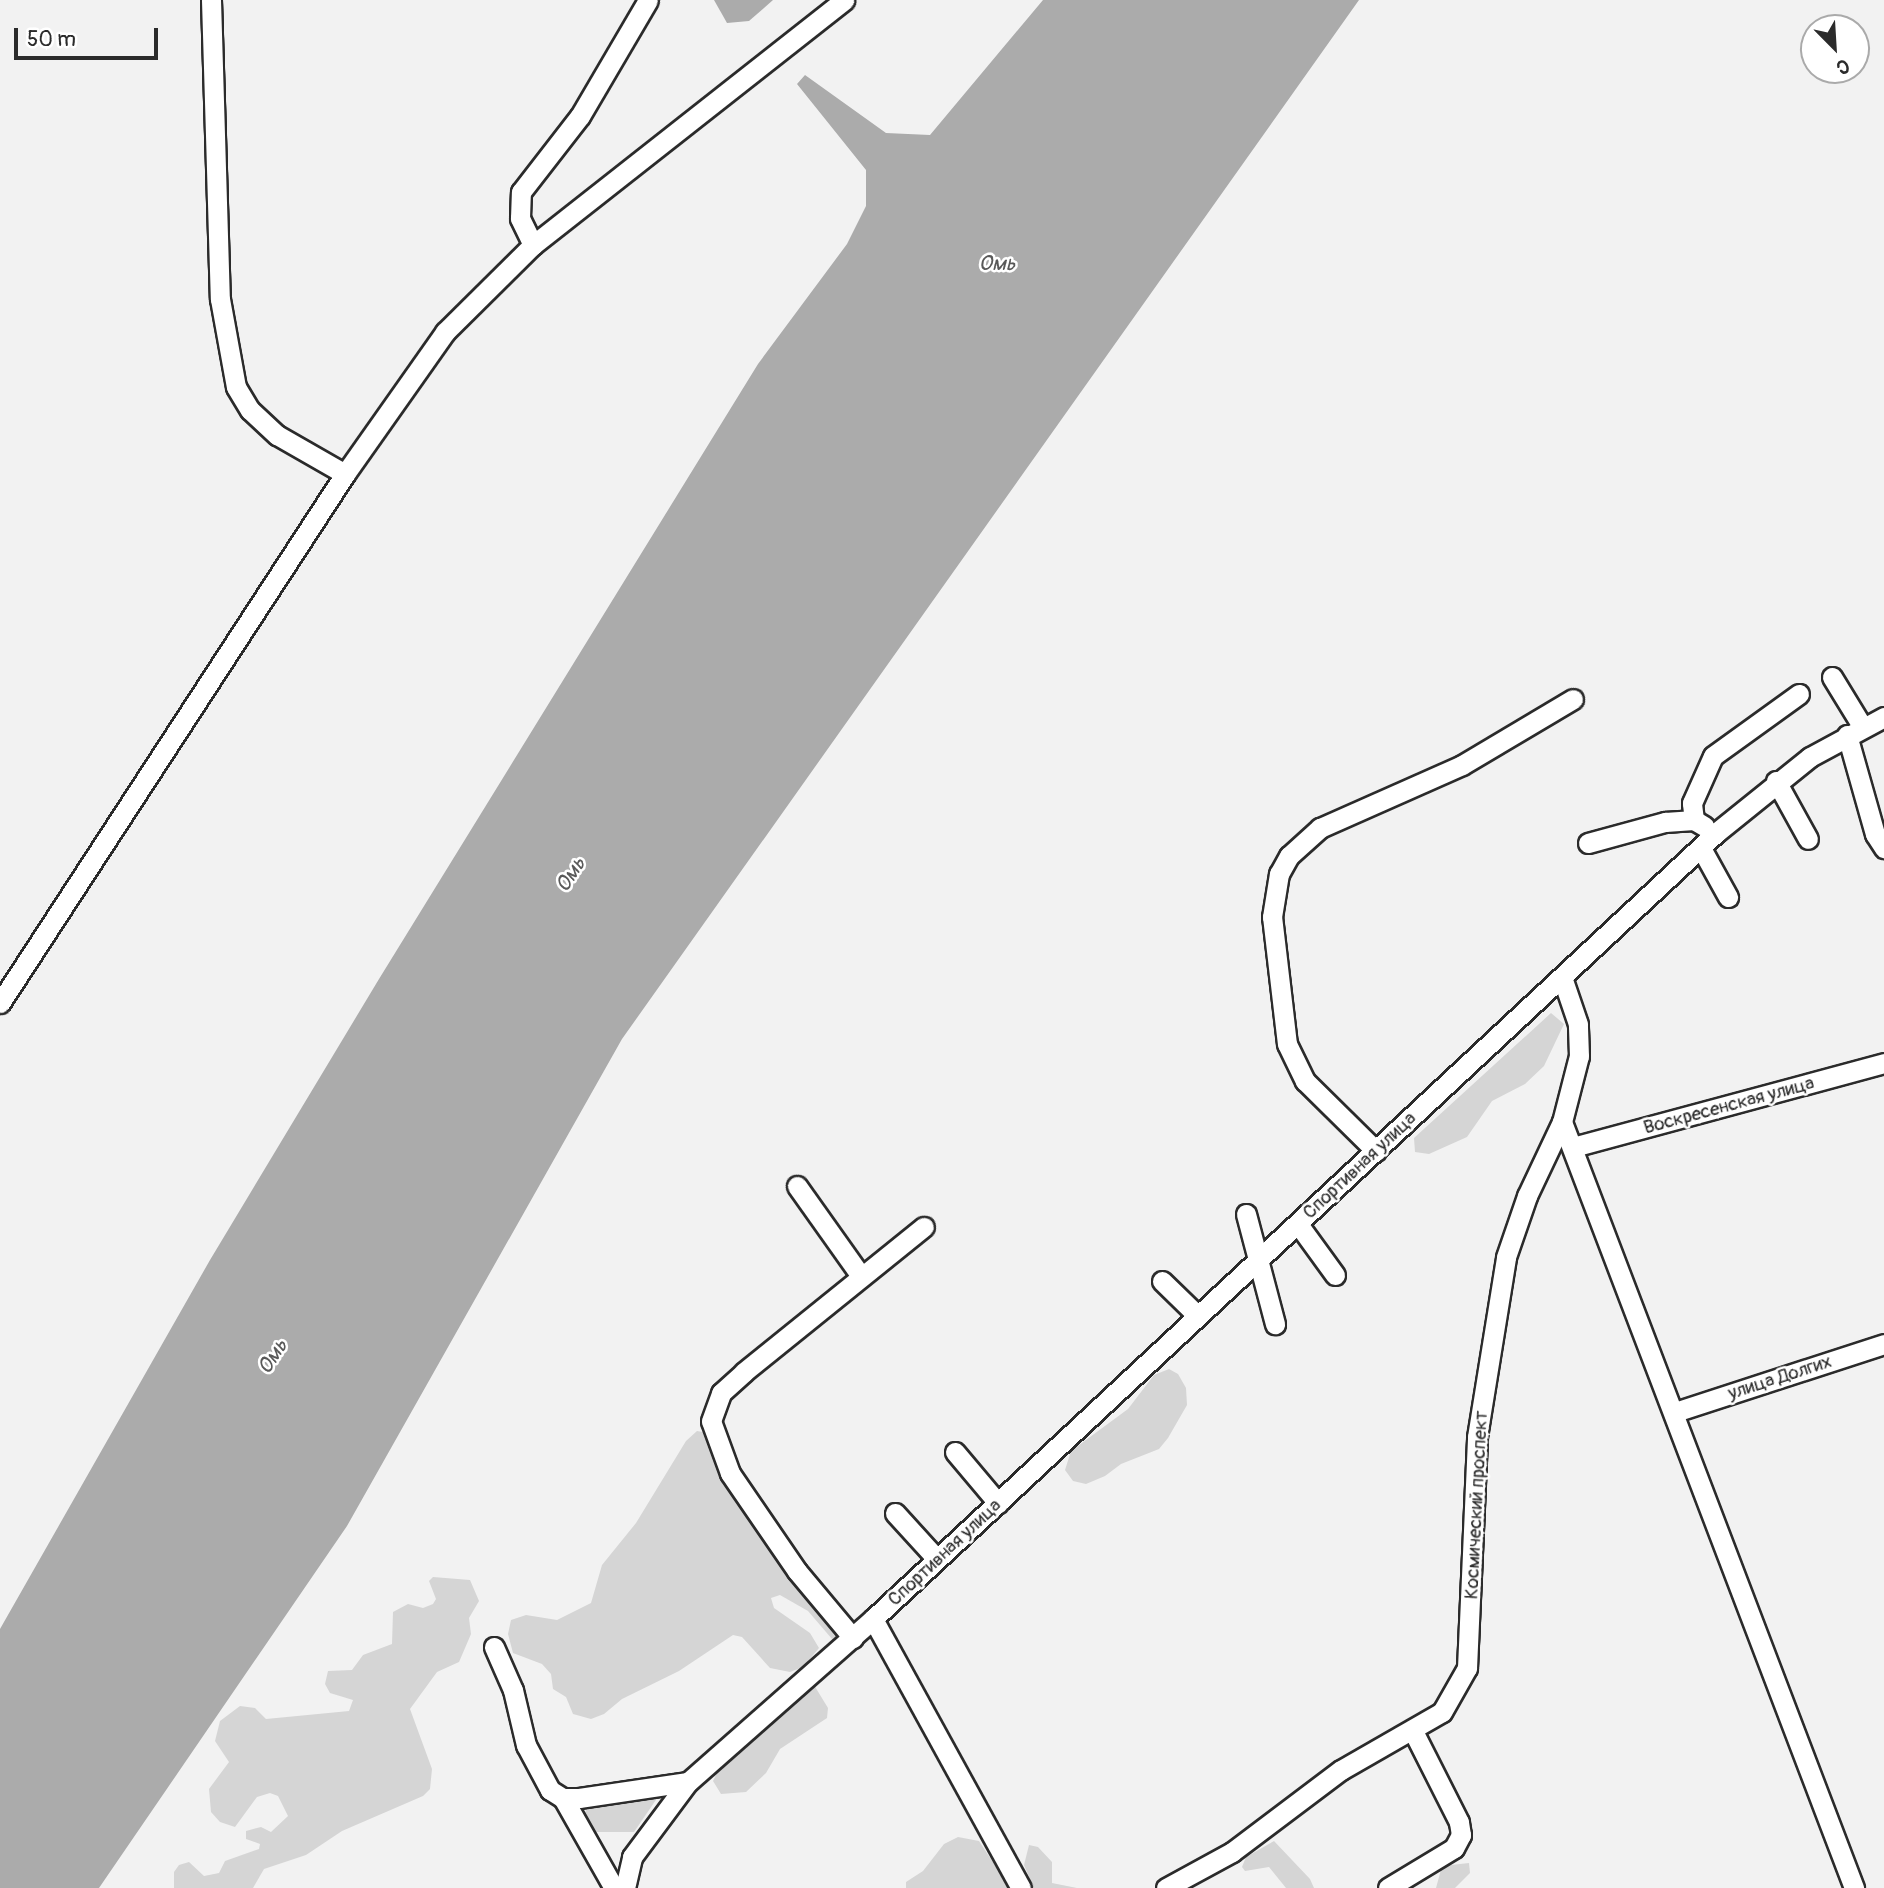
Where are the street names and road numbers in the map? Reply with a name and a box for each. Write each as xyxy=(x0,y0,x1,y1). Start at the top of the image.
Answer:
street label: Воскресенская улица xyxy=(1641,1072,1817,1140)
street label: Спортивная улица xyxy=(1299,1108,1421,1224)
street label: улица Долгих xyxy=(1725,1351,1835,1405)
street label: Космический проспект xyxy=(1461,1410,1493,1600)
street label: Спортивная улица xyxy=(884,1495,1006,1611)

